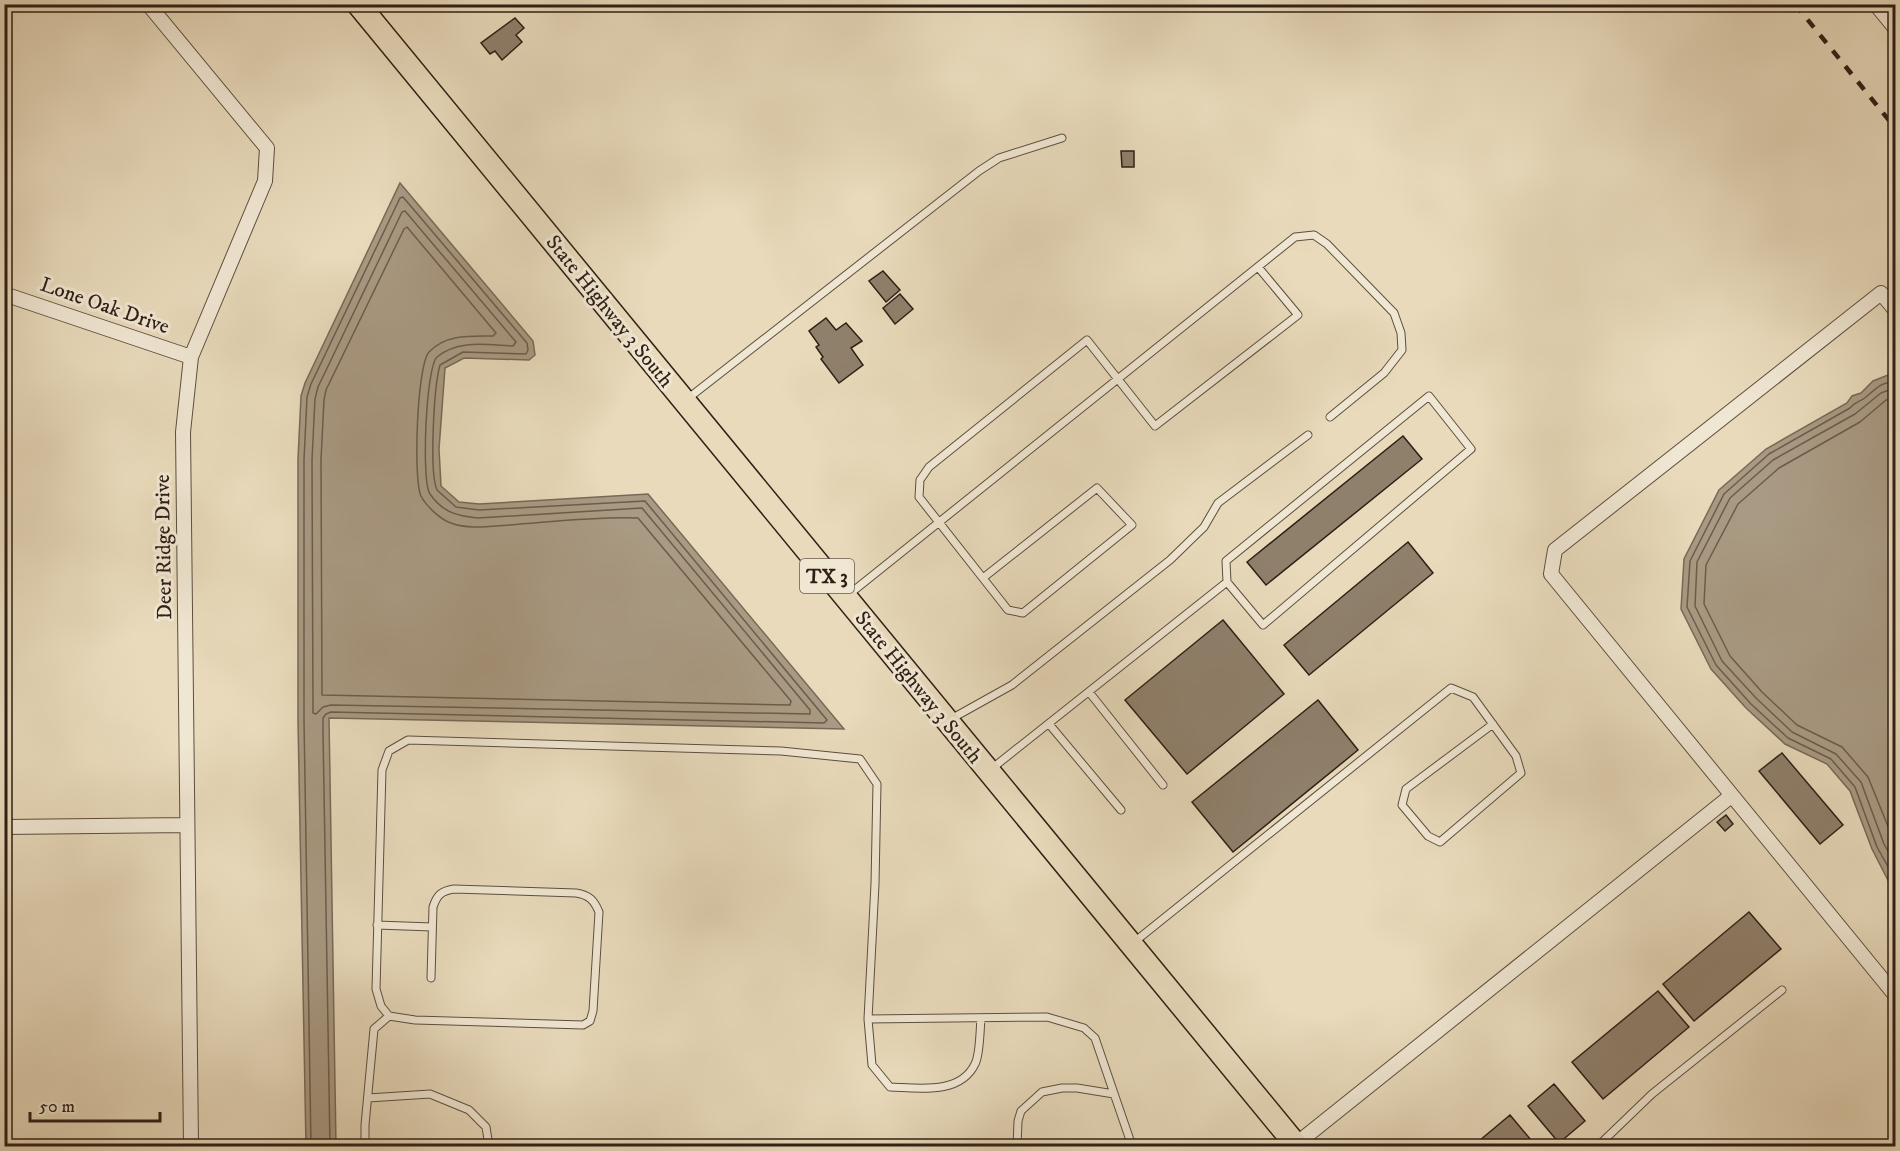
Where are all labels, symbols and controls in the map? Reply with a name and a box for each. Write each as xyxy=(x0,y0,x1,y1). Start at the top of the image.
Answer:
street label: State Highway 3 South xyxy=(540,230,679,393)
street label: Lone Oak Drive xyxy=(37,272,173,340)
street label: Deer Ridge Drive xyxy=(150,474,178,620)
road number: TX 3 xyxy=(800,559,854,593)
street label: State Highway 3 South xyxy=(849,606,988,769)
scale bar xyxy=(30,1085,160,1123)
text: 50 m xyxy=(39,1096,75,1118)

